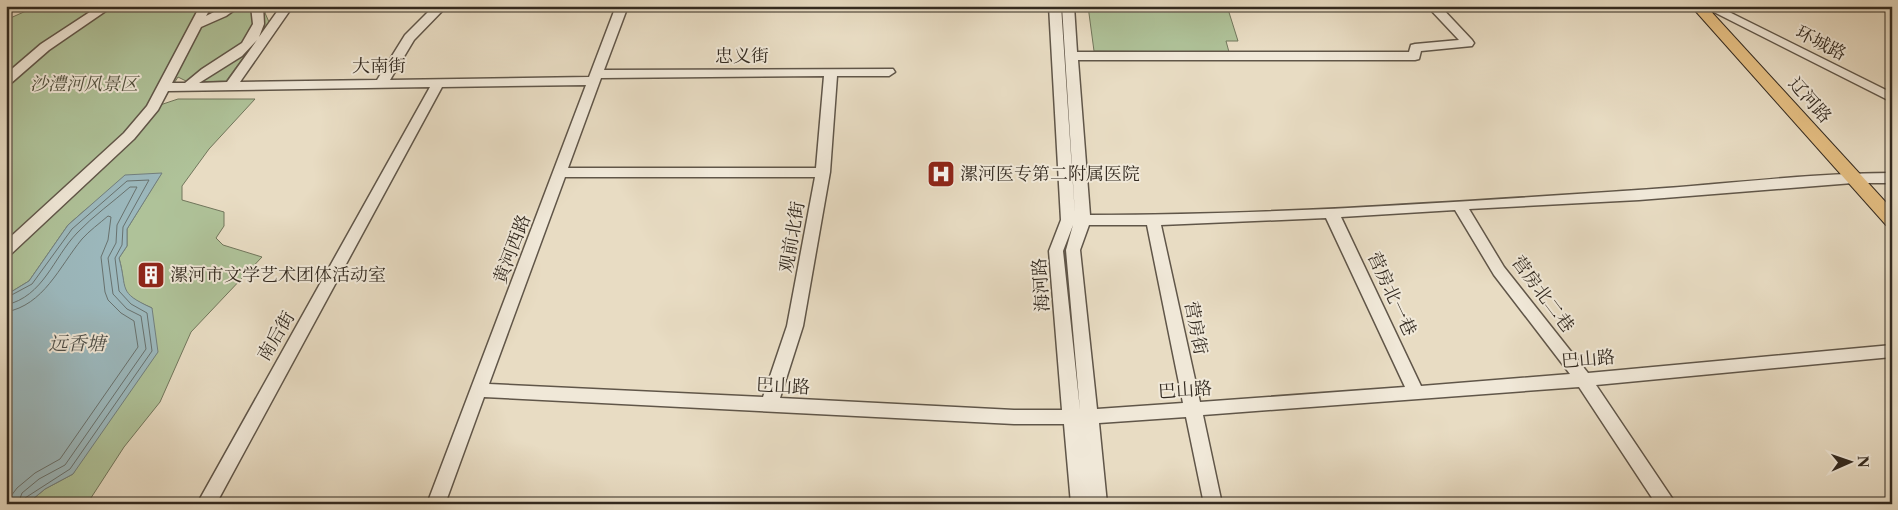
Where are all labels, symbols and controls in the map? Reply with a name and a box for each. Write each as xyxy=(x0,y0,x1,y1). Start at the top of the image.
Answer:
street label: 环城路 xyxy=(1792,21,1850,65)
street label: 忠义街 xyxy=(715,45,769,67)
street label: 大南街 xyxy=(352,55,406,77)
park label: 沙澧河风景区 xyxy=(30,73,140,95)
street label: 辽河路 xyxy=(1784,73,1836,127)
hospital icon: 漯河医专第二附属医院 xyxy=(926,159,956,189)
place label: 漯河医专第二附属医院 xyxy=(960,163,1140,185)
street label: 观前北街 xyxy=(775,200,809,274)
street label: 黄河西路 xyxy=(489,211,535,287)
street label: 营房北一巷 xyxy=(1363,249,1421,339)
street label: 营房北二巷 xyxy=(1507,251,1579,337)
street label: 海河路 xyxy=(1028,257,1054,313)
building icon: 漯河市文学艺术团体活动室 xyxy=(136,260,166,290)
place label: 漯河市文学艺术团体活动室 xyxy=(170,264,386,286)
street label: 营房街 xyxy=(1180,299,1212,357)
street label: 南后街 xyxy=(253,307,299,365)
water label: 远香塘 xyxy=(48,332,108,355)
street label: 巴山路 xyxy=(1560,346,1616,372)
street label: 巴山路 xyxy=(755,374,811,398)
street label: 巴山路 xyxy=(1157,377,1213,403)
north arrow xyxy=(1826,438,1876,488)
text: N xyxy=(1854,455,1872,468)

